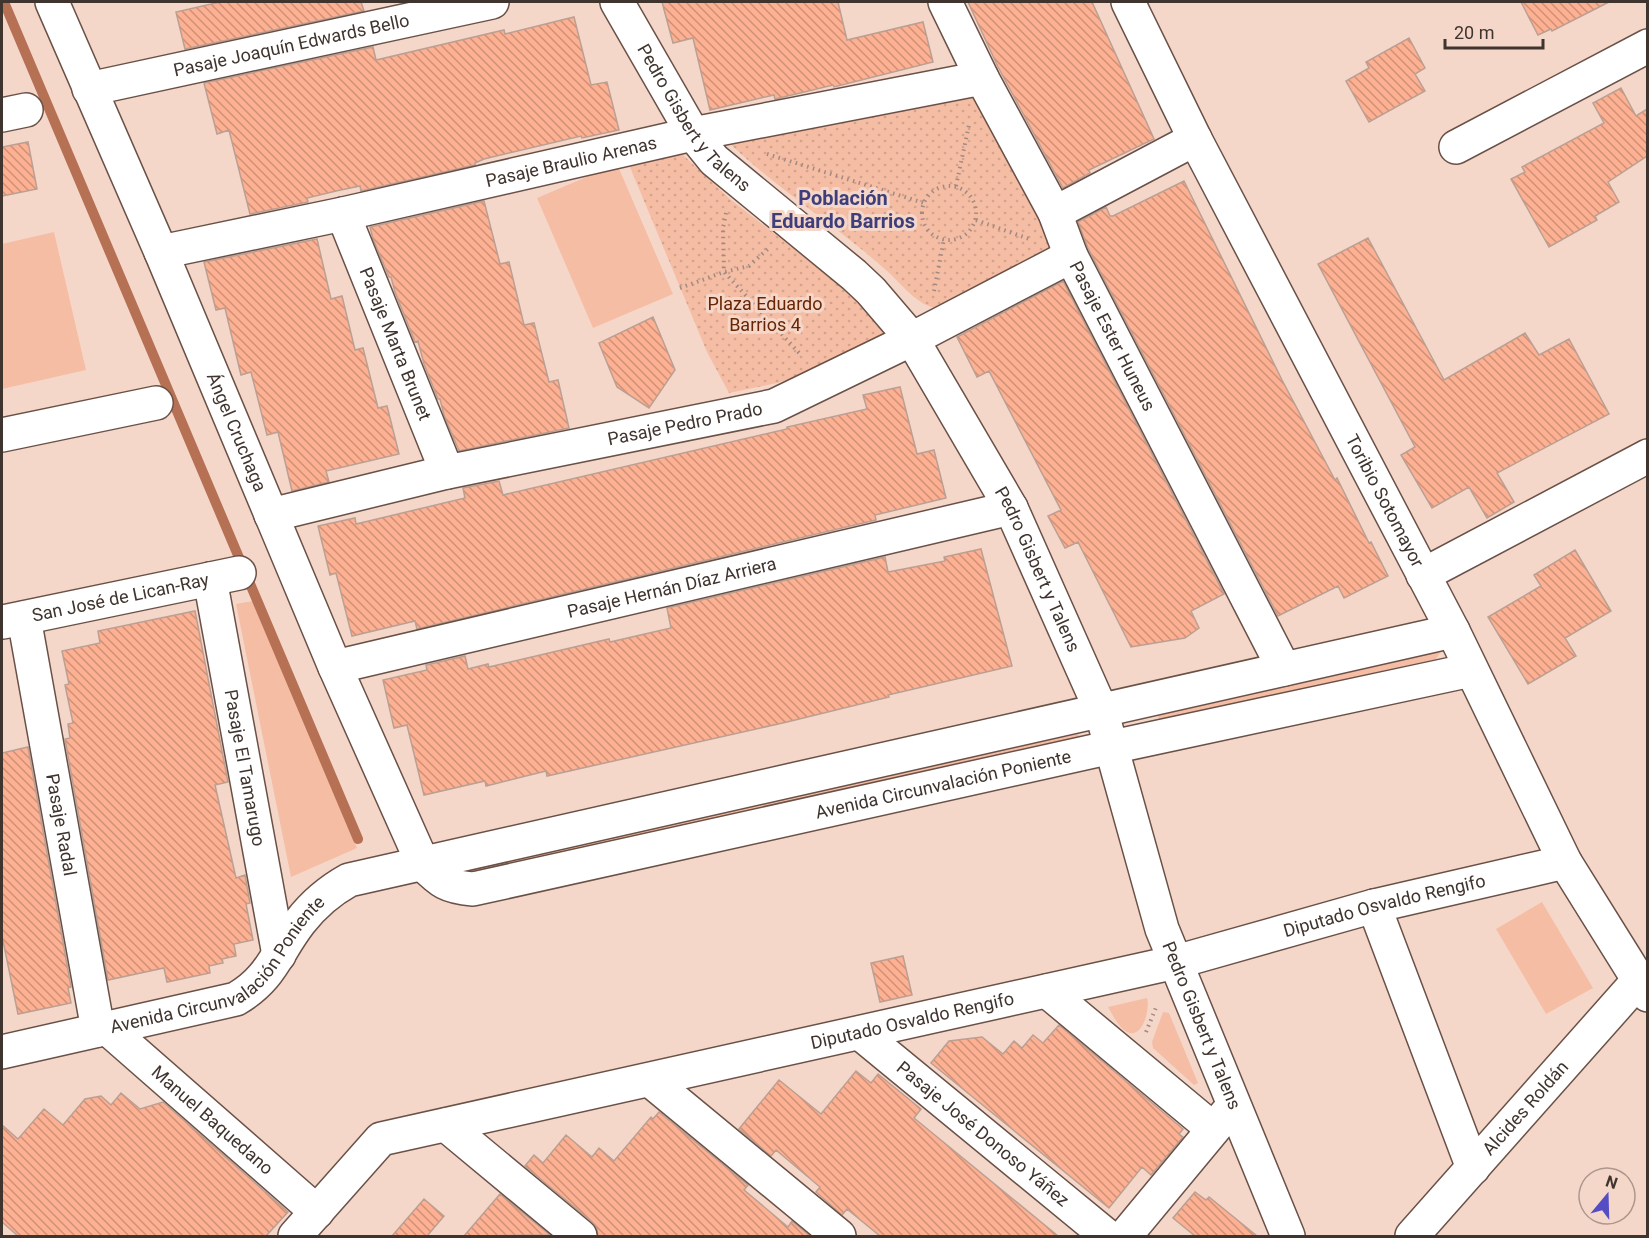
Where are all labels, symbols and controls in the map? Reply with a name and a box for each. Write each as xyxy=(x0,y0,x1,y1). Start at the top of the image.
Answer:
street label: Pasaje Joaquín Edwards Bello xyxy=(171,9,411,80)
scale bar xyxy=(1445,12,1542,50)
text: 20 m xyxy=(1454,22,1494,43)
street label: Pedro Gisbert y Talens xyxy=(633,40,755,196)
street label: Pasaje Braulio Arenas xyxy=(483,132,659,191)
district label: Población Eduardo Barrios xyxy=(771,186,915,233)
street label: Pasaje Ester Huneus xyxy=(1065,257,1160,414)
street label: Pasaje Marta Brunet xyxy=(356,264,436,423)
park label: Plaza Eduardo Barrios 4 xyxy=(708,293,823,335)
street label: Ángel Cruchaga xyxy=(203,369,271,495)
street label: Pasaje Pedro Prado xyxy=(606,398,764,449)
street label: Toribio Sotomayor xyxy=(1342,431,1429,571)
street label: Pedro Gisbert y Talens xyxy=(991,483,1085,655)
street label: Pasaje Hernán Díaz Arriera xyxy=(565,553,778,622)
street label: San José de Lican-Ray xyxy=(30,568,211,626)
street label: Pasaje El Tamarugo xyxy=(220,688,270,848)
street label: Avenida Circunvalación Poniente xyxy=(813,745,1073,823)
street label: Pasaje Radal xyxy=(42,772,81,878)
street label: Diputado Osvaldo Rengifo xyxy=(1281,870,1487,941)
street label: Avenida Circunvalación Poniente xyxy=(108,891,328,1037)
street label: Pedro Gisbert y Talens xyxy=(1158,938,1246,1112)
street label: Diputado Osvaldo Rengifo xyxy=(809,987,1016,1053)
street label: Alcides Roldán xyxy=(1478,1056,1572,1159)
street label: Pasaje José Donoso Yáñez xyxy=(893,1057,1074,1211)
street label: Manuel Baquedano xyxy=(148,1061,278,1179)
north arrow xyxy=(1577,1166,1637,1226)
text: N xyxy=(1603,1171,1620,1193)

